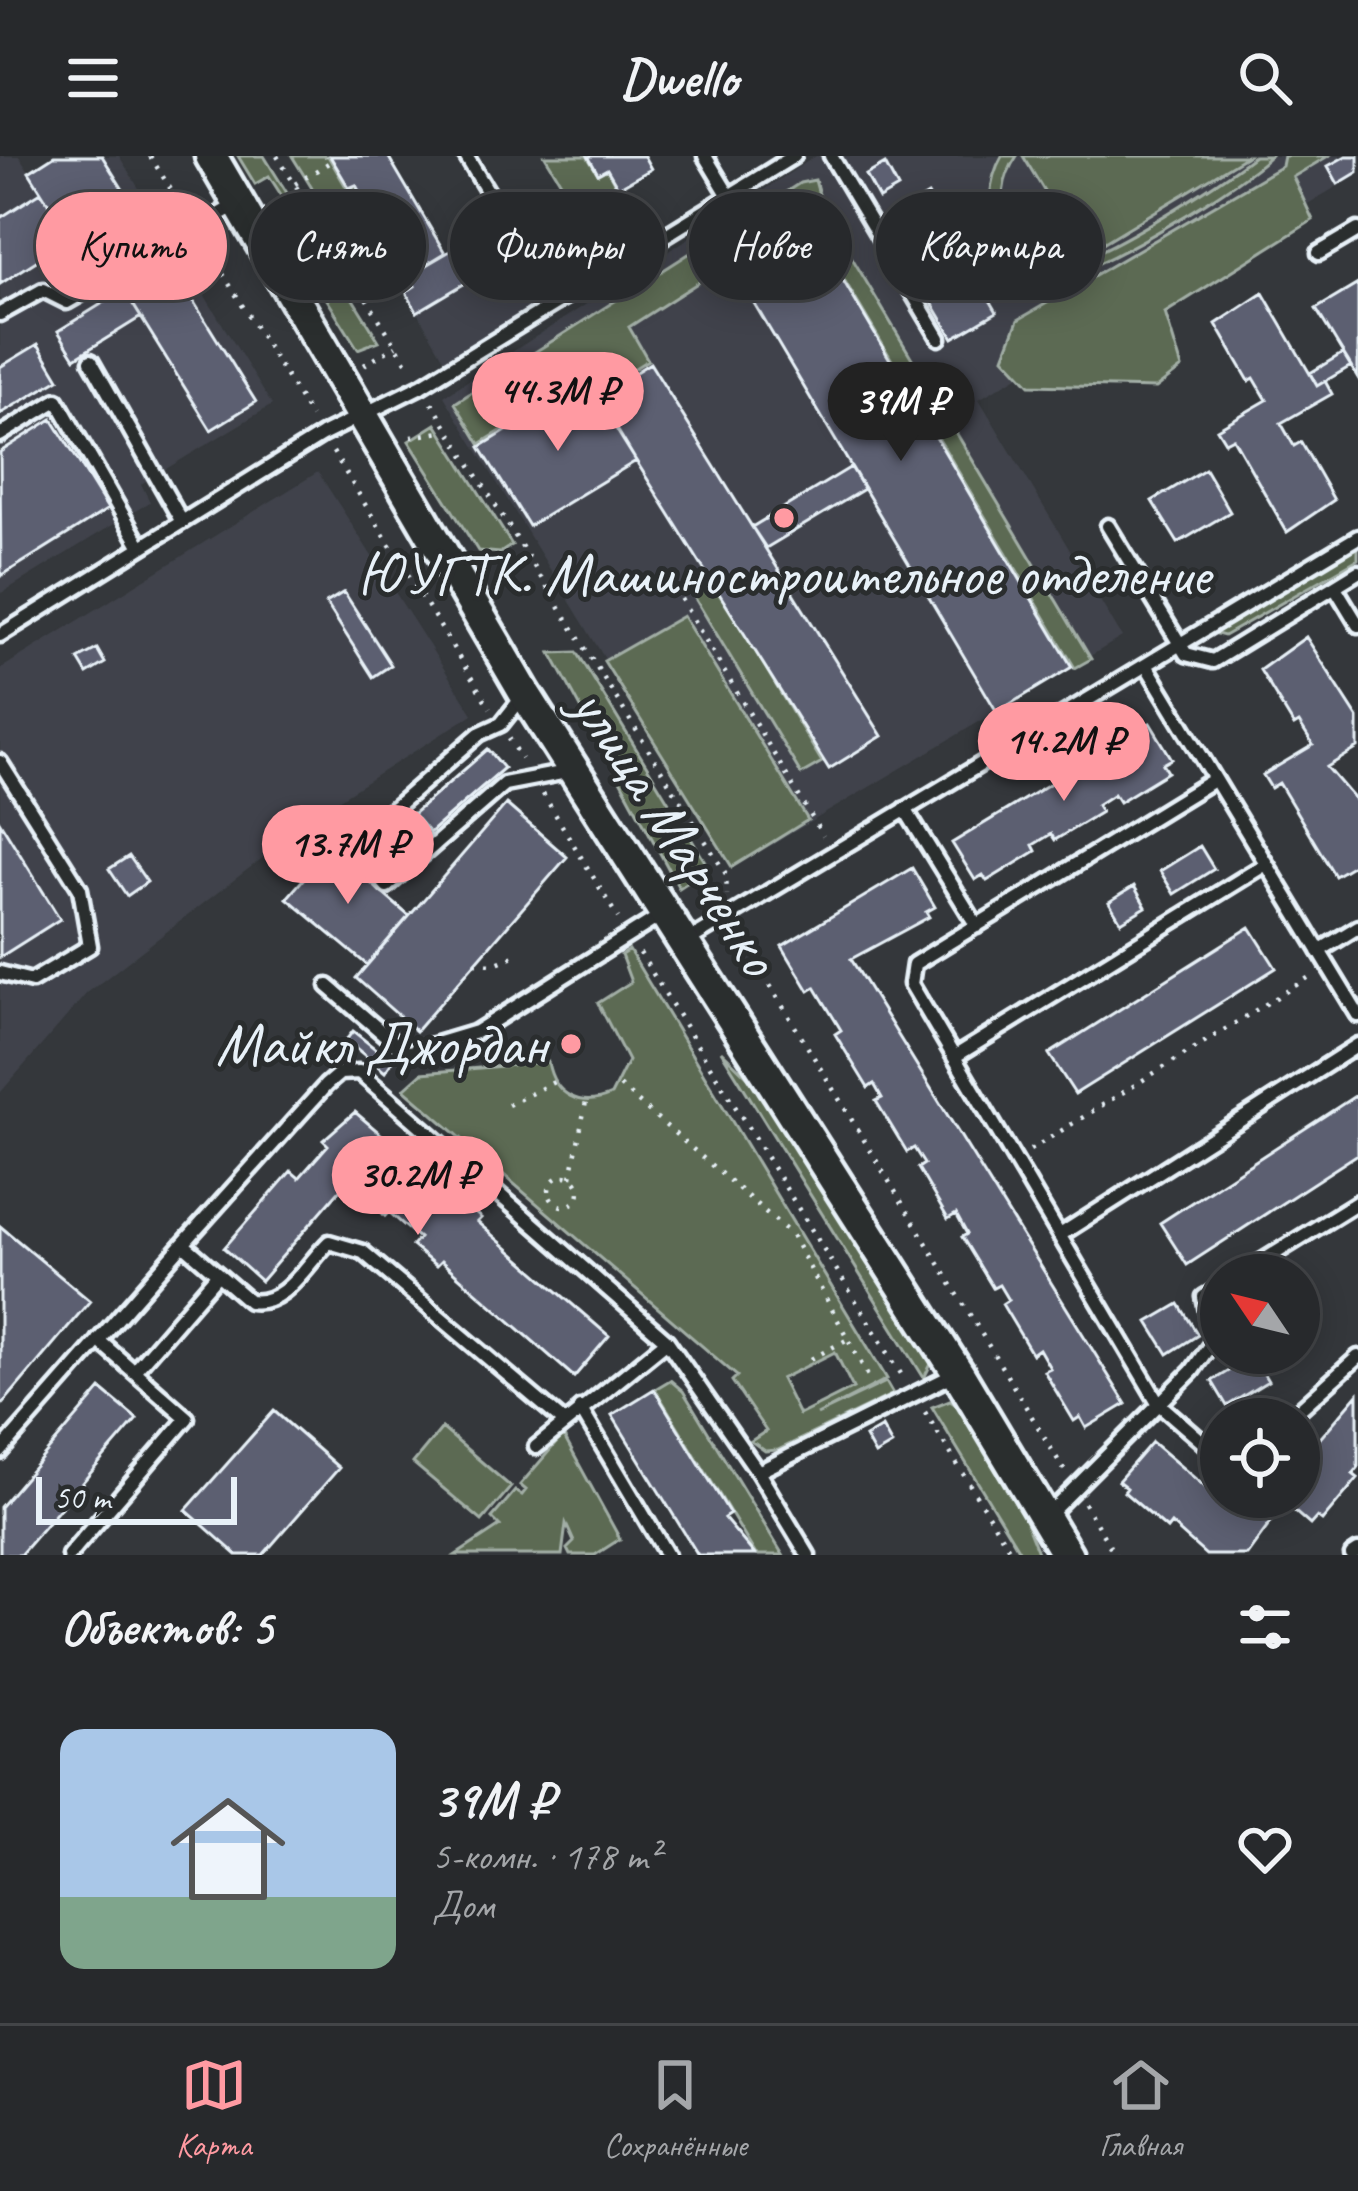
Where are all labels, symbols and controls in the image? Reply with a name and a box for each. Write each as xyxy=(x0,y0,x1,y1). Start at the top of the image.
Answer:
text: Dwello xyxy=(620,44,738,112)
icon: menu xyxy=(60,45,126,111)
icon: search xyxy=(1232,45,1298,111)
chip: Купить xyxy=(36,192,227,300)
chip: Снять xyxy=(251,192,426,300)
chip: Фильтры xyxy=(450,192,665,300)
chip: Новое xyxy=(689,192,852,300)
chip: Квартира xyxy=(876,192,1103,300)
pin: 44.3M ₽ xyxy=(447,352,669,454)
pin: 39M ₽ xyxy=(817,362,985,464)
text: 44.3M ₽ xyxy=(499,366,617,415)
text: 39M ₽ xyxy=(855,376,947,425)
marker: ЮУГТК. Машиностроительное отделение xyxy=(771,505,797,531)
place label: ЮУГТК. Машиностроительное отделение xyxy=(358,536,1215,612)
street label: улица Марченко xyxy=(553,670,799,992)
pin: 14.2M ₽ xyxy=(953,702,1175,804)
text: 14.2M ₽ xyxy=(1005,716,1123,765)
pin: 13.7M ₽ xyxy=(237,805,459,907)
text: 13.7M ₽ xyxy=(289,819,407,868)
place label: Майкл Джордан xyxy=(216,1006,551,1082)
marker: Майкл Джордан xyxy=(558,1031,584,1057)
pin: 30.2M ₽ xyxy=(307,1136,529,1238)
text: 30.2M ₽ xyxy=(359,1150,477,1199)
north arrow xyxy=(1200,1254,1320,1374)
map controls xyxy=(1200,1254,1320,1518)
button: locate xyxy=(1200,1398,1320,1518)
scale bar xyxy=(36,1471,237,1524)
text: 50 m xyxy=(54,1477,110,1519)
icon: filters xyxy=(1232,1594,1298,1660)
text: Объектов: 5 xyxy=(60,1595,272,1659)
text: 39M ₽ xyxy=(432,1768,553,1832)
icon: home xyxy=(156,1777,300,1921)
icon: heart xyxy=(1232,1816,1298,1882)
text: 5-комн. · 178 m² xyxy=(432,1832,660,1881)
text: Дом xyxy=(432,1881,494,1930)
tab: Карта xyxy=(176,2052,252,2166)
tab: Сохранённые xyxy=(604,2052,747,2166)
tab: Главная xyxy=(1099,2052,1182,2166)

